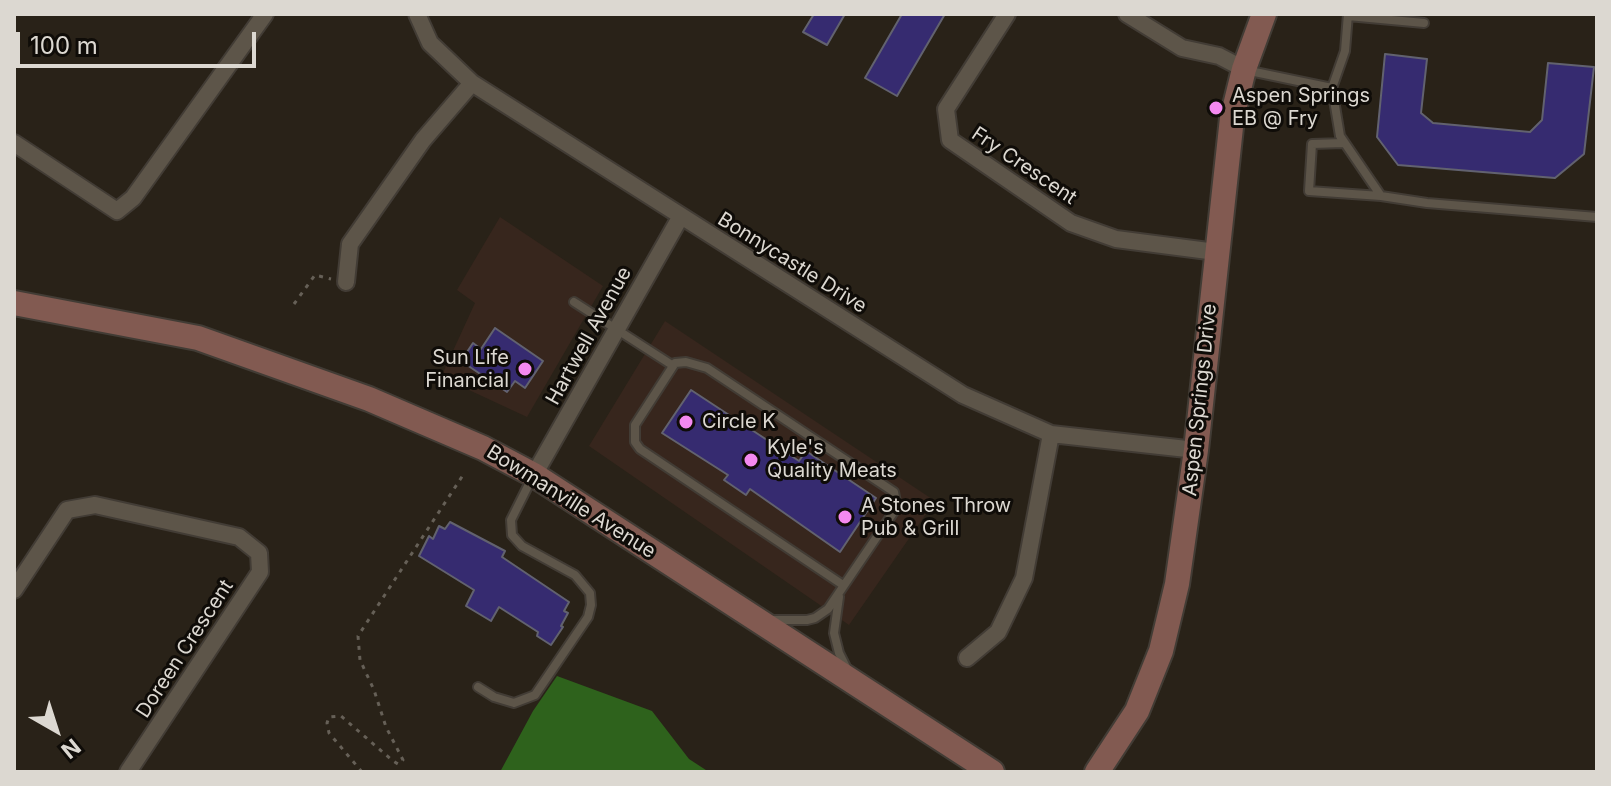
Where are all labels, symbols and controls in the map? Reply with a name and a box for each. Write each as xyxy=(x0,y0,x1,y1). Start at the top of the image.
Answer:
scale bar xyxy=(20,16,260,66)
text: 100 m xyxy=(30,31,98,60)
place label: Aspen Springs EB @ Fry xyxy=(1232,84,1370,131)
marker: Aspen Springs EB @ Fry xyxy=(1207,99,1225,117)
street label: Fry Crescent xyxy=(967,122,1081,210)
street label: Bonnycastle Drive xyxy=(713,208,871,318)
street label: Hartwell Avenue xyxy=(541,263,637,409)
street label: Aspen Springs Drive xyxy=(1178,303,1222,497)
place label: Sun Life Financial xyxy=(425,346,509,393)
marker: Sun Life Financial xyxy=(516,360,534,378)
place label: Circle K xyxy=(702,410,776,434)
marker: Circle K xyxy=(677,413,695,431)
place label: Kyle's Quality Meats xyxy=(767,436,897,483)
street label: Bowmanville Avenue xyxy=(482,440,660,564)
marker: Kyle's Quality Meats xyxy=(742,451,760,469)
place label: A Stones Throw Pub & Grill xyxy=(861,494,1011,541)
marker: A Stones Throw Pub & Grill xyxy=(836,508,854,526)
street label: Doreen Crescent xyxy=(131,575,239,723)
north arrow xyxy=(16,690,96,770)
text: N xyxy=(56,733,86,764)

